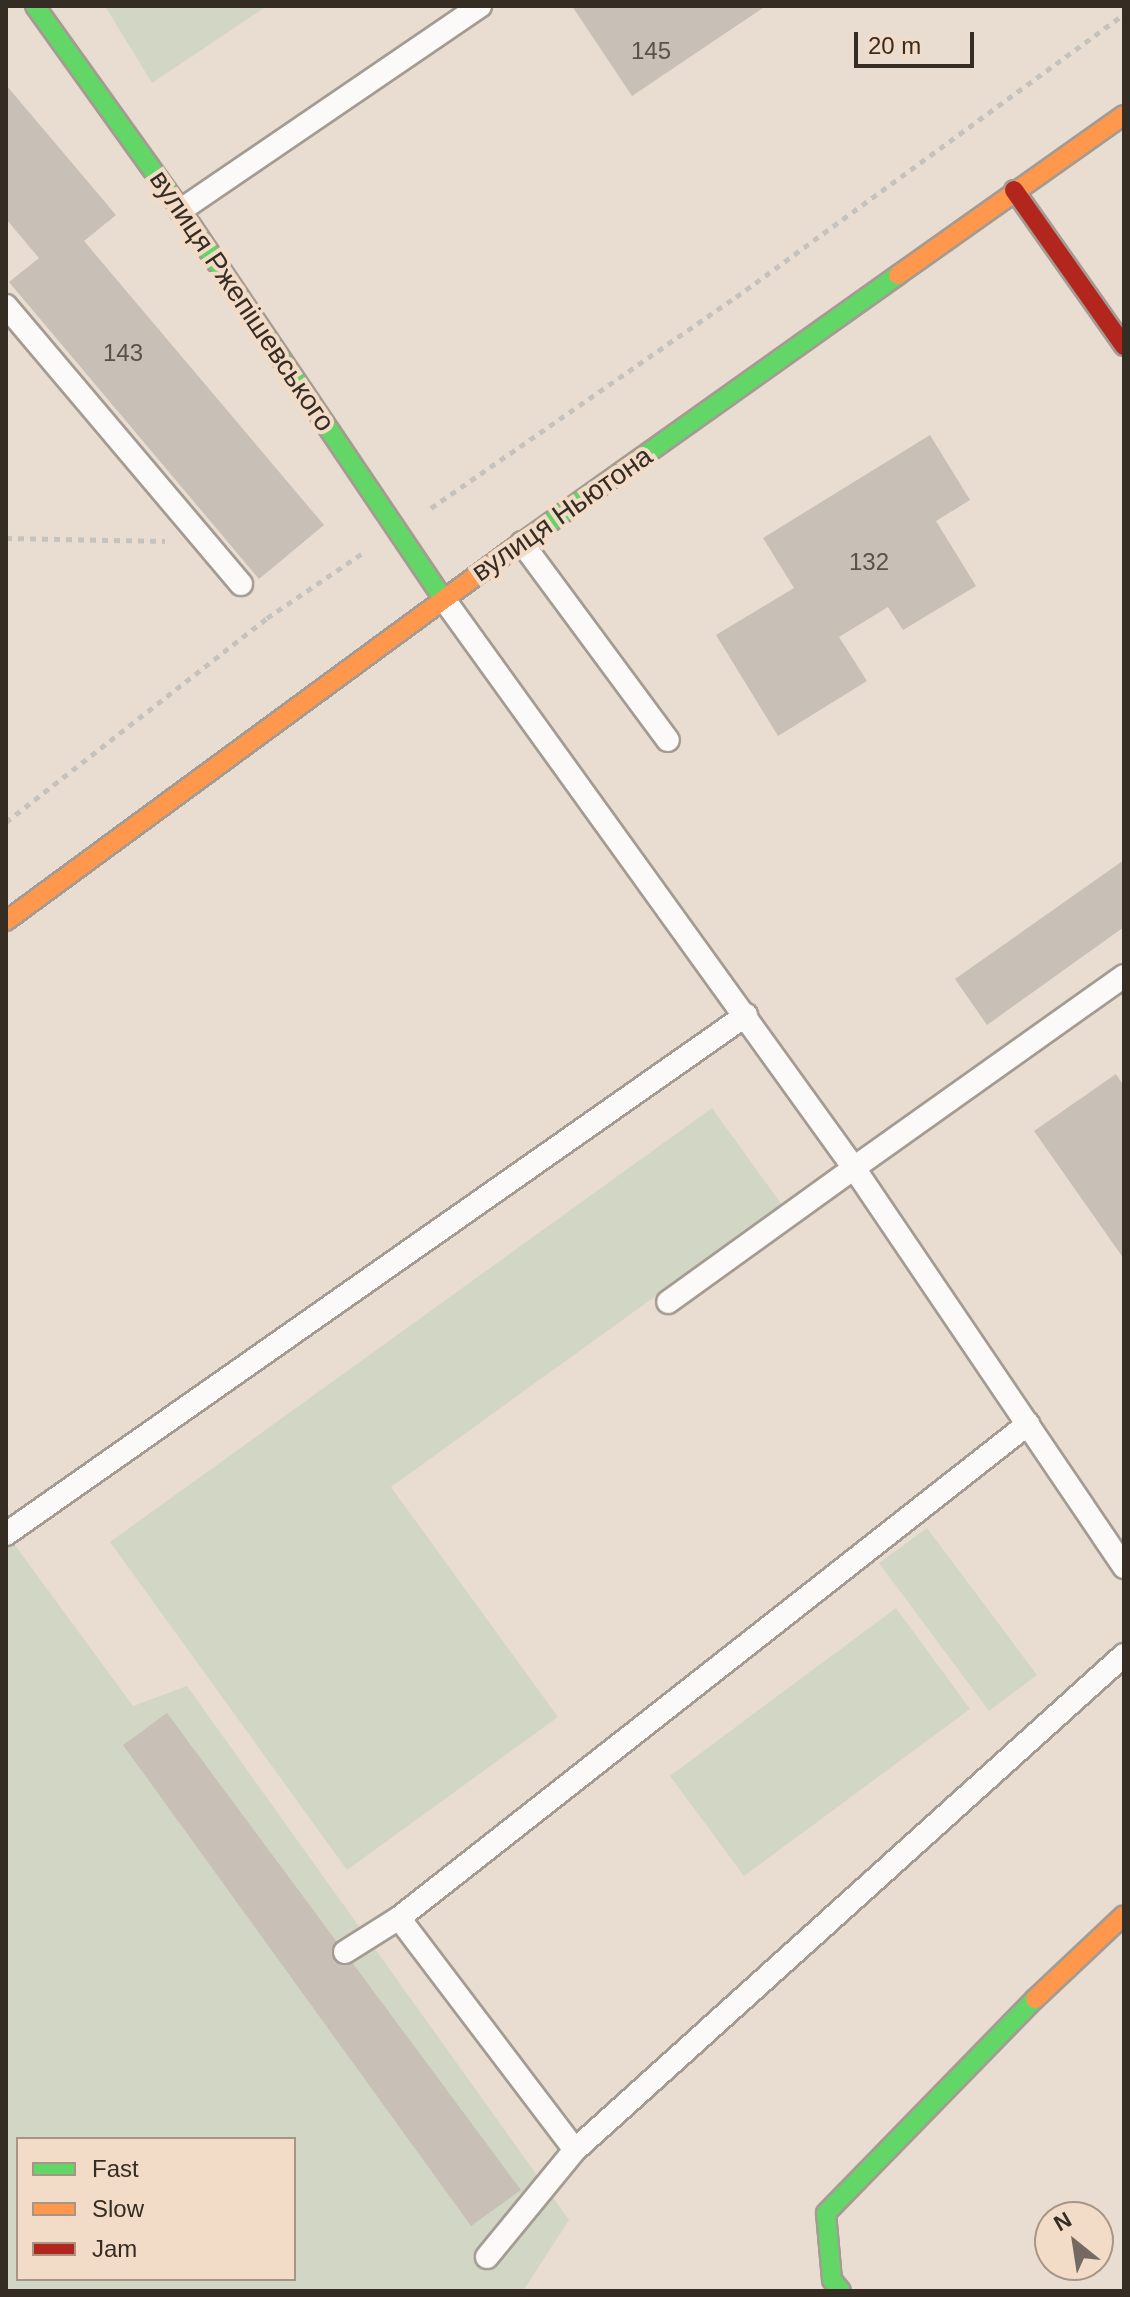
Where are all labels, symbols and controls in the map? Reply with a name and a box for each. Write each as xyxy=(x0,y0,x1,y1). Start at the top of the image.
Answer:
scale bar xyxy=(858,16,978,66)
text: 20 m xyxy=(868,32,921,59)
house number: 145 xyxy=(631,37,671,65)
street label: вулиця Ржепішевського xyxy=(142,164,342,438)
house number: 143 xyxy=(103,339,143,367)
street label: вулиця Ньютона xyxy=(465,439,659,589)
house number: 132 xyxy=(849,548,889,576)
legend xyxy=(16,2137,296,2281)
text: Fast xyxy=(92,2155,139,2182)
text: Slow xyxy=(92,2195,144,2222)
north arrow xyxy=(1034,2201,1114,2281)
text: N xyxy=(1050,2207,1076,2236)
text: Jam xyxy=(92,2235,137,2262)

